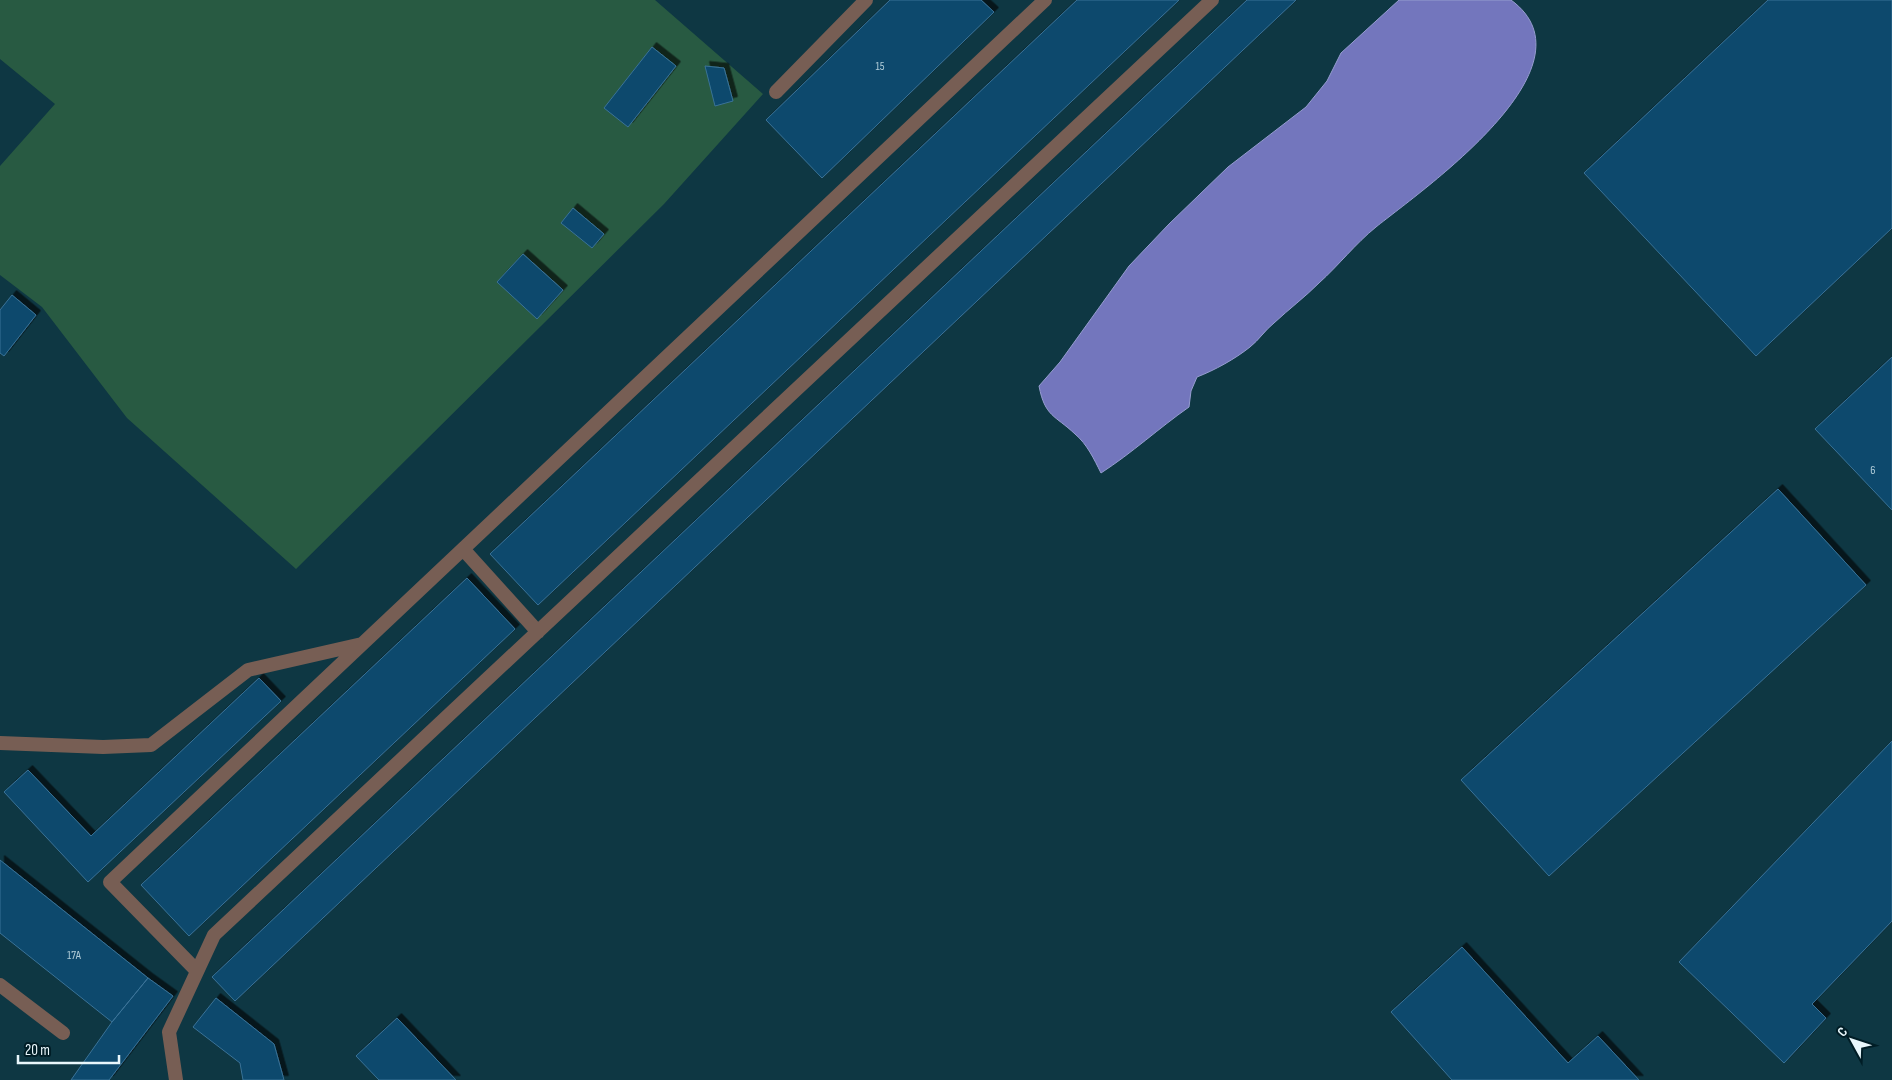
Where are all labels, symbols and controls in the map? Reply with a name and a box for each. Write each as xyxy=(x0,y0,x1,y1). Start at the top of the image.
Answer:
house number: 15 xyxy=(875,59,885,74)
house number: 6 xyxy=(1870,463,1876,478)
house number: 17А xyxy=(67,948,82,963)
north arrow xyxy=(1827,1015,1877,1065)
text: С xyxy=(1834,1024,1851,1040)
scale bar xyxy=(18,1032,119,1064)
text: 20 m xyxy=(25,1041,50,1060)

